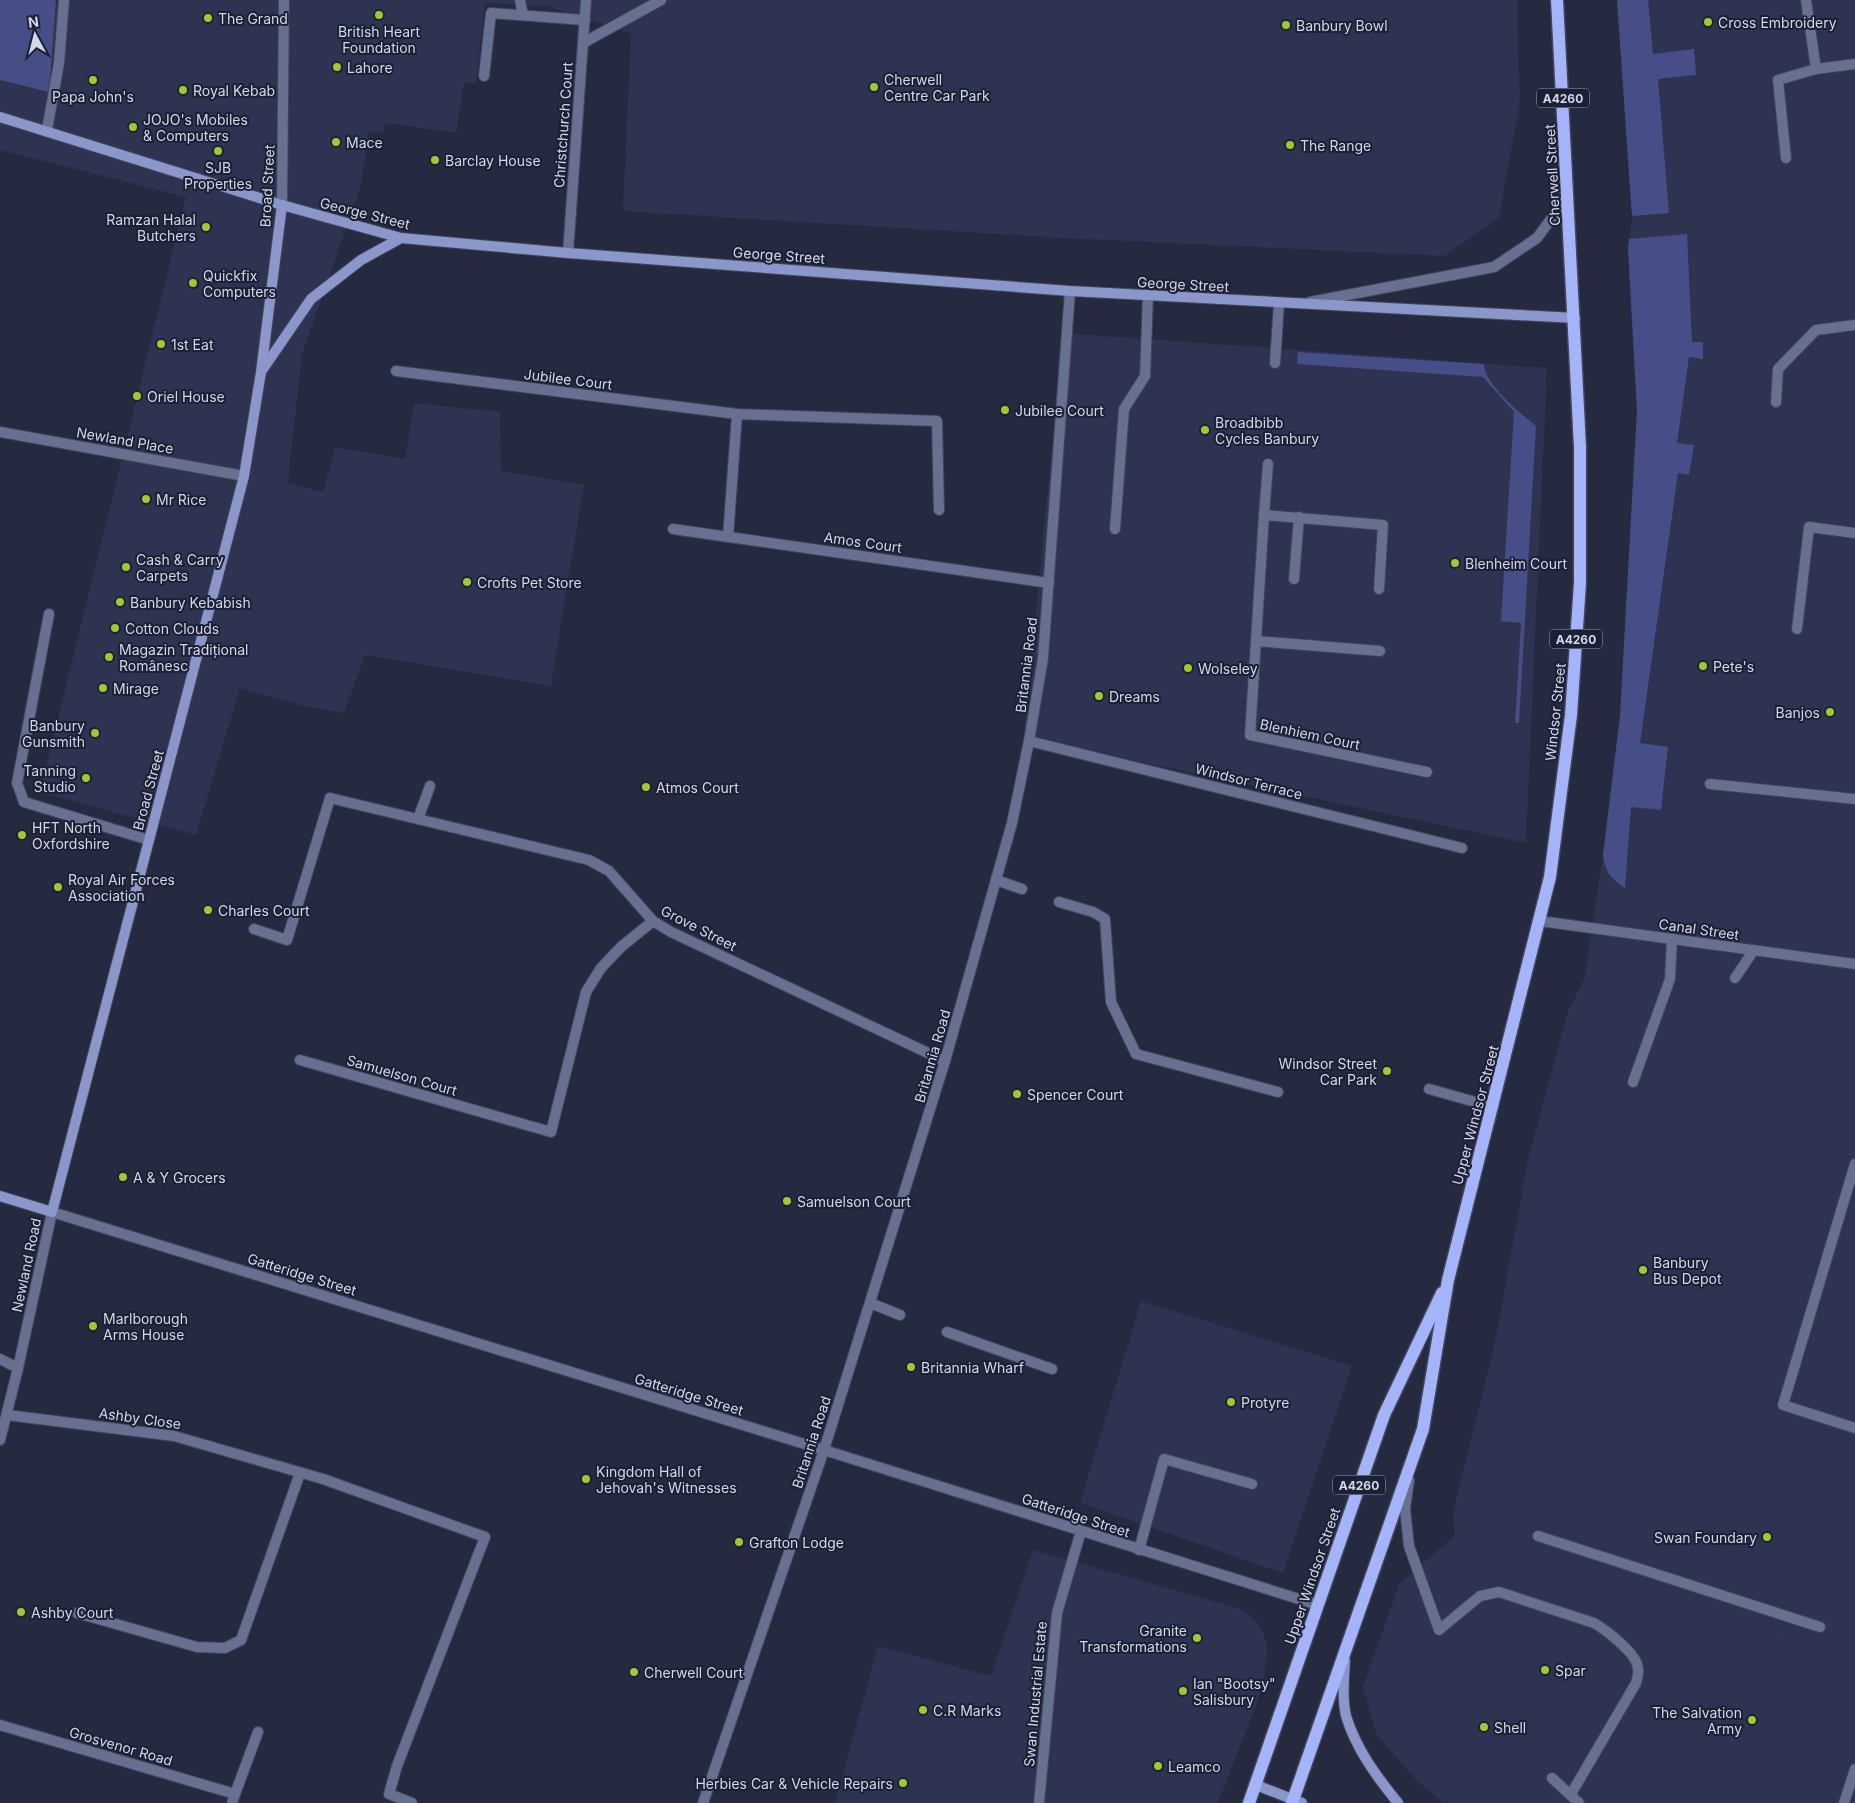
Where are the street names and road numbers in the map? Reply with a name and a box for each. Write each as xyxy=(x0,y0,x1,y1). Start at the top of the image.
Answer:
street label: Christchurch Court xyxy=(550,61,576,188)
road number: A4260 xyxy=(1537,89,1589,108)
street label: Cherwell Street xyxy=(1541,123,1563,226)
street label: Broad Street xyxy=(256,144,278,228)
street label: George Street xyxy=(318,194,412,233)
street label: George Street xyxy=(732,243,826,267)
street label: George Street xyxy=(1137,273,1230,295)
street label: Jubilee Court xyxy=(523,365,614,393)
street label: Newland Place xyxy=(75,423,175,457)
street label: Amos Court xyxy=(823,528,904,556)
street label: Britannia Road xyxy=(1012,616,1040,714)
road number: A4260 xyxy=(1550,630,1602,648)
street label: Windsor Street xyxy=(1541,662,1569,762)
street label: Blenhiem Court xyxy=(1258,715,1362,753)
street label: Broad Street xyxy=(129,748,167,832)
street label: Windsor Terrace xyxy=(1194,759,1304,803)
street label: Grove Street xyxy=(658,902,740,955)
street label: Canal Street xyxy=(1658,915,1741,943)
street label: Britannia Road xyxy=(911,1007,953,1105)
street label: Upper Windsor Street xyxy=(1448,1043,1502,1186)
street label: Samuelson Court xyxy=(345,1051,459,1099)
street label: Newland Road xyxy=(8,1216,44,1314)
street label: Gatteridge Street xyxy=(246,1249,359,1299)
street label: Gatteridge Street xyxy=(633,1369,746,1419)
street label: Britannia Road xyxy=(788,1394,834,1490)
street label: Ashby Close xyxy=(98,1404,182,1432)
road number: A4260 xyxy=(1333,1476,1385,1494)
street label: Gatteridge Street xyxy=(1020,1489,1133,1541)
street label: Upper Windsor Street xyxy=(1281,1505,1344,1647)
street label: Swan Industrial Estate xyxy=(1020,1620,1050,1768)
street label: Grosvenor Road xyxy=(67,1723,175,1769)

